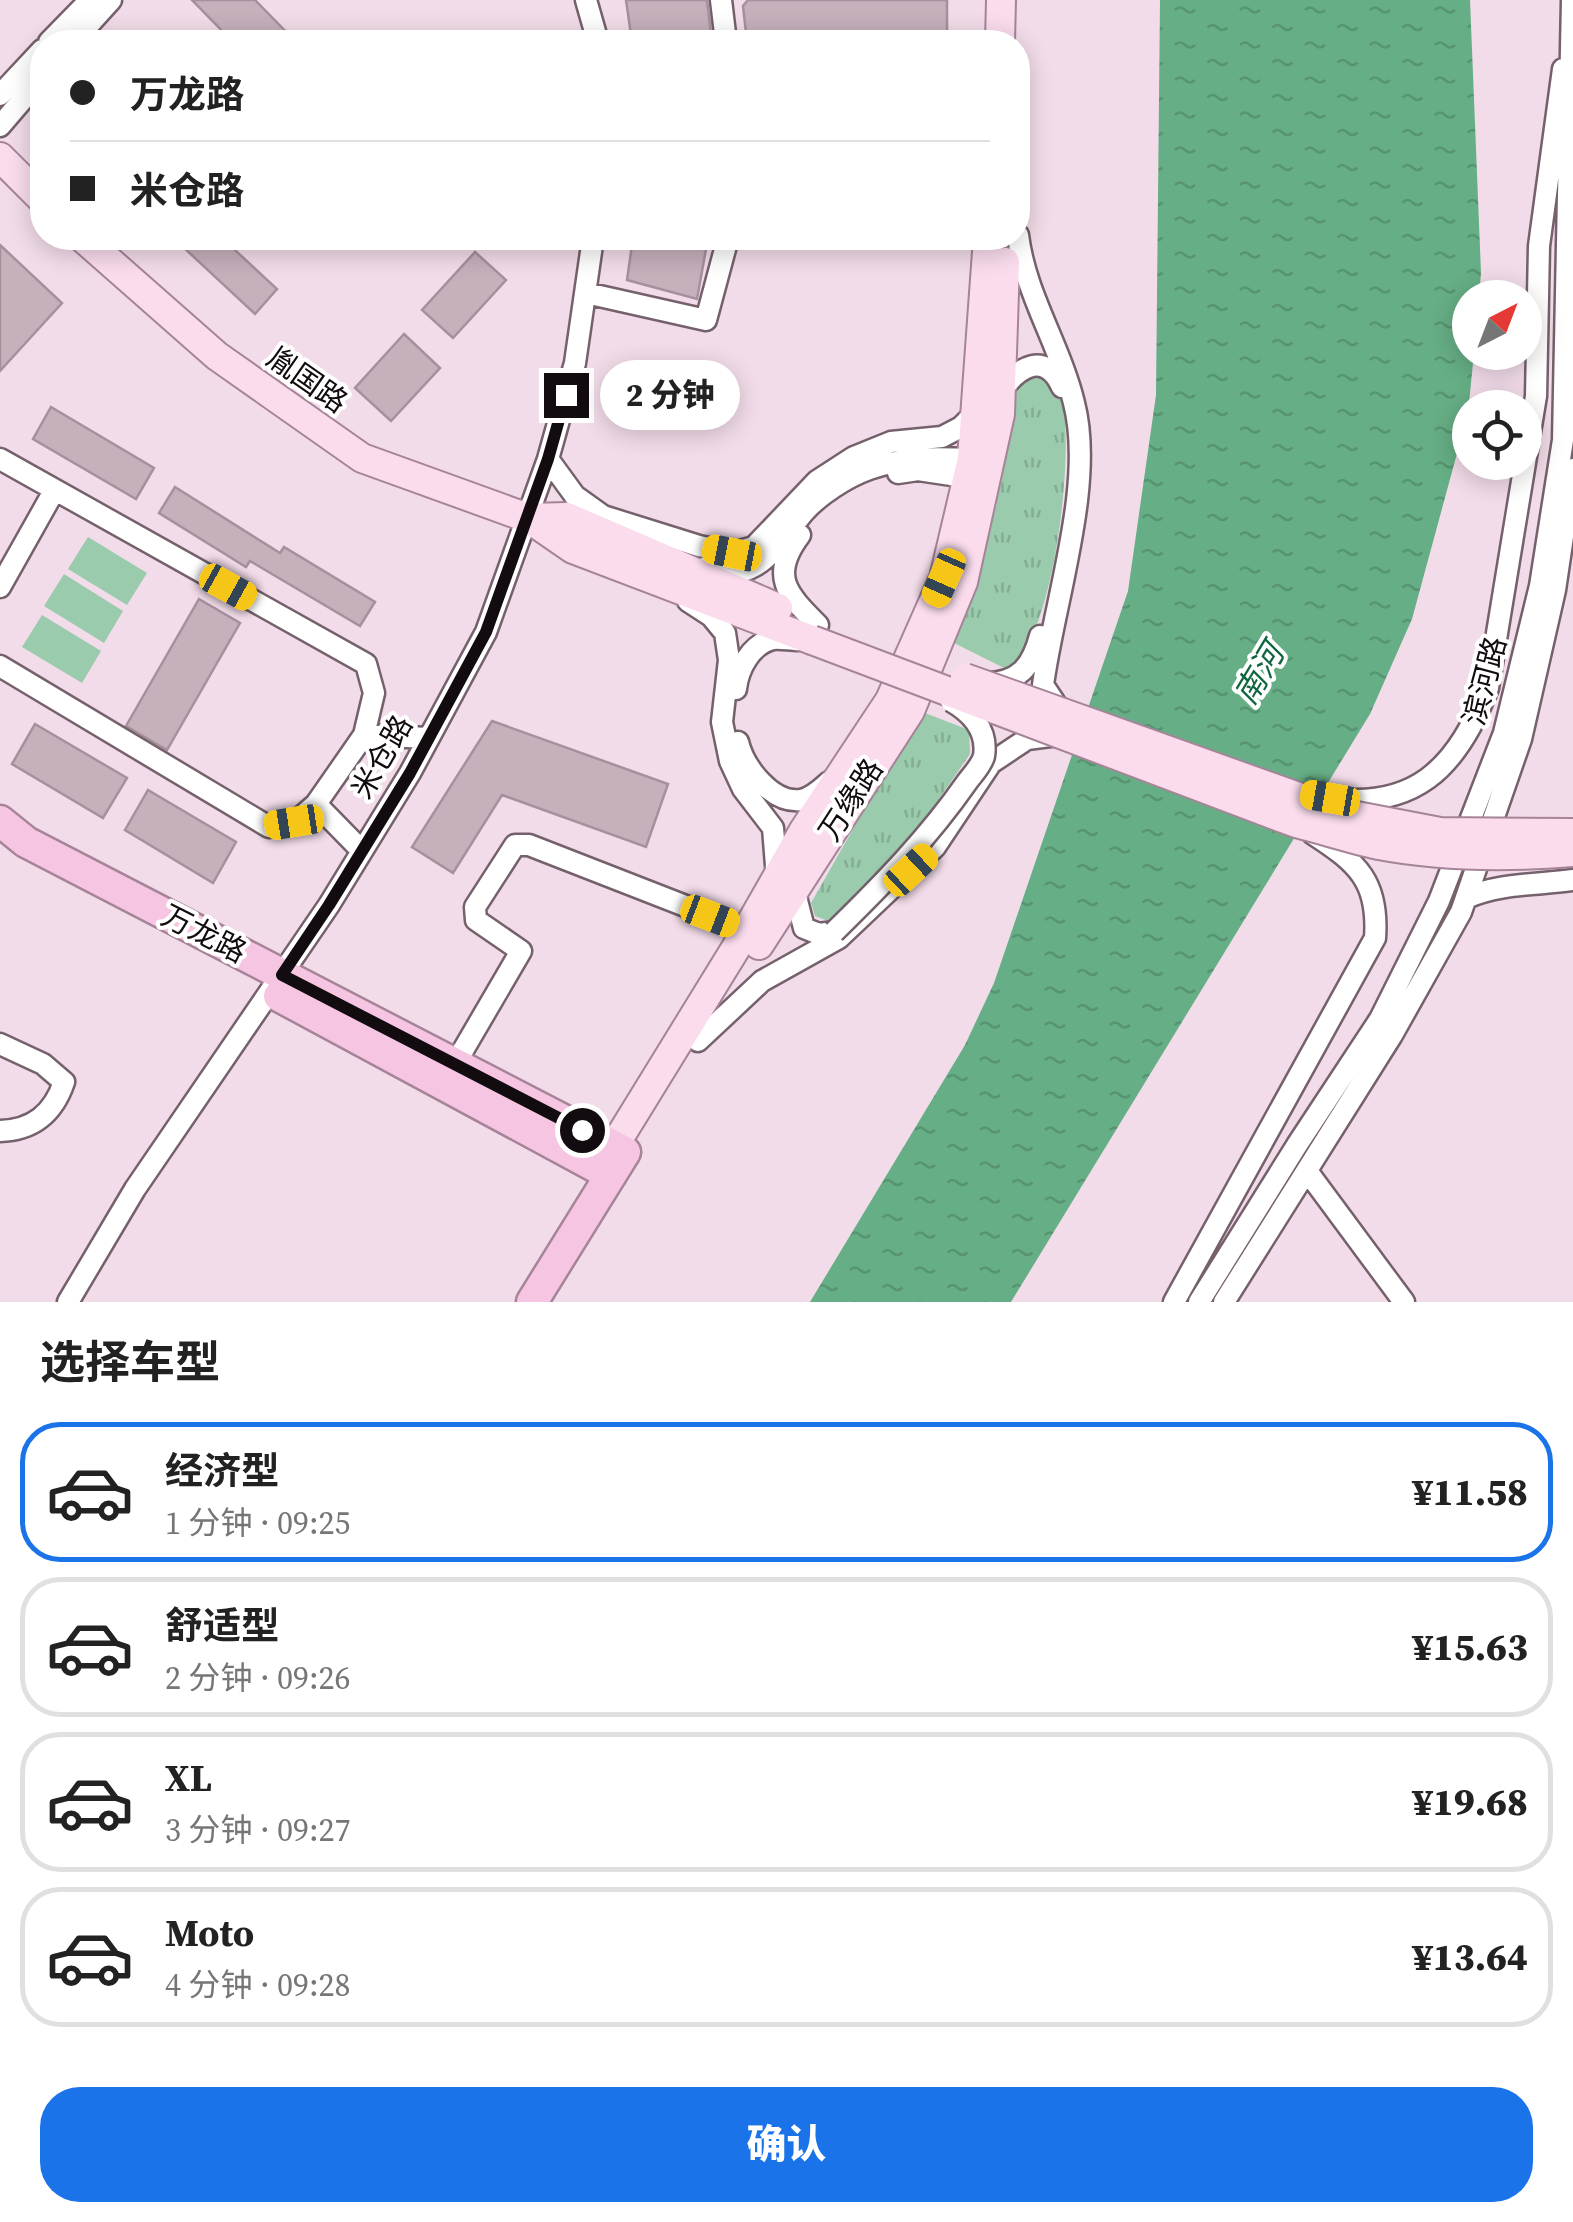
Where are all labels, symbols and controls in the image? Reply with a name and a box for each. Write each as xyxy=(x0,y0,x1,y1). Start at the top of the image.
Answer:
text: 万龙路 xyxy=(130,69,244,121)
text: 米仓路 xyxy=(130,165,244,217)
north arrow xyxy=(1452,280,1542,370)
map controls xyxy=(1452,280,1542,480)
street label: 胤国路 xyxy=(259,337,356,422)
callout: 2 分钟 xyxy=(601,360,741,430)
route end xyxy=(544,373,589,418)
text: 2 分钟 xyxy=(626,373,714,417)
button: locate xyxy=(1452,390,1542,480)
car xyxy=(700,533,764,573)
car xyxy=(918,544,970,612)
car xyxy=(194,559,262,615)
water label: 南河 xyxy=(1224,630,1297,713)
street label: 滨河路 xyxy=(1453,632,1516,730)
street label: 米仓路 xyxy=(341,708,422,806)
street label: 万缘路 xyxy=(809,751,892,849)
car xyxy=(1298,778,1362,818)
car xyxy=(262,802,326,842)
car xyxy=(879,839,943,901)
car xyxy=(677,891,743,941)
street label: 万龙路 xyxy=(155,895,254,972)
route start xyxy=(560,1108,605,1153)
text: 选择车型 xyxy=(40,1331,220,1393)
text: 经济型 xyxy=(165,1445,279,1497)
icon: car xyxy=(45,1447,135,1537)
text: ¥11.58 xyxy=(1412,1466,1528,1518)
text: 1 分钟 · 09:25 xyxy=(165,1501,351,1545)
text: 舒适型 xyxy=(165,1600,279,1652)
icon: car xyxy=(45,1602,135,1692)
text: ¥15.63 xyxy=(1412,1621,1528,1673)
text: 2 分钟 · 09:26 xyxy=(165,1656,351,1700)
text: XL xyxy=(165,1752,212,1804)
icon: car xyxy=(45,1757,135,1847)
text: ¥19.68 xyxy=(1412,1776,1528,1828)
text: 3 分钟 · 09:27 xyxy=(165,1808,351,1852)
text: Moto xyxy=(165,1907,254,1959)
icon: car xyxy=(45,1912,135,2002)
text: ¥13.64 xyxy=(1412,1931,1528,1983)
text: 4 分钟 · 09:28 xyxy=(165,1963,351,2007)
button: 确认 xyxy=(40,2087,1533,2202)

